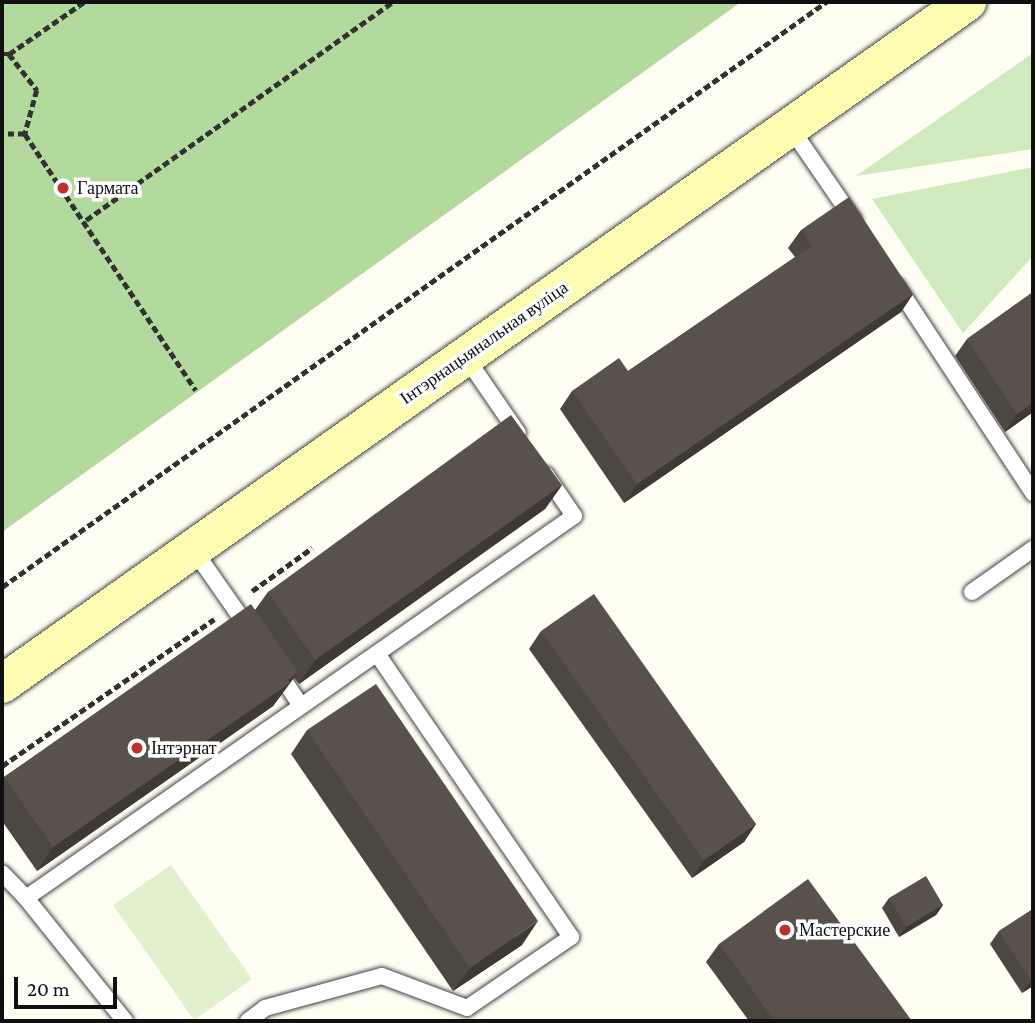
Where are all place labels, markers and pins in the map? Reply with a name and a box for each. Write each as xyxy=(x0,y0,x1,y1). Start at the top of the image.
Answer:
place label: Гармата xyxy=(77,177,139,199)
marker: Гармата xyxy=(55,180,71,196)
place label: Інтэрнат xyxy=(151,737,217,759)
marker: Інтэрнат xyxy=(129,740,145,756)
place label: Мастерские xyxy=(799,919,890,941)
marker: Мастерские xyxy=(777,922,793,938)

